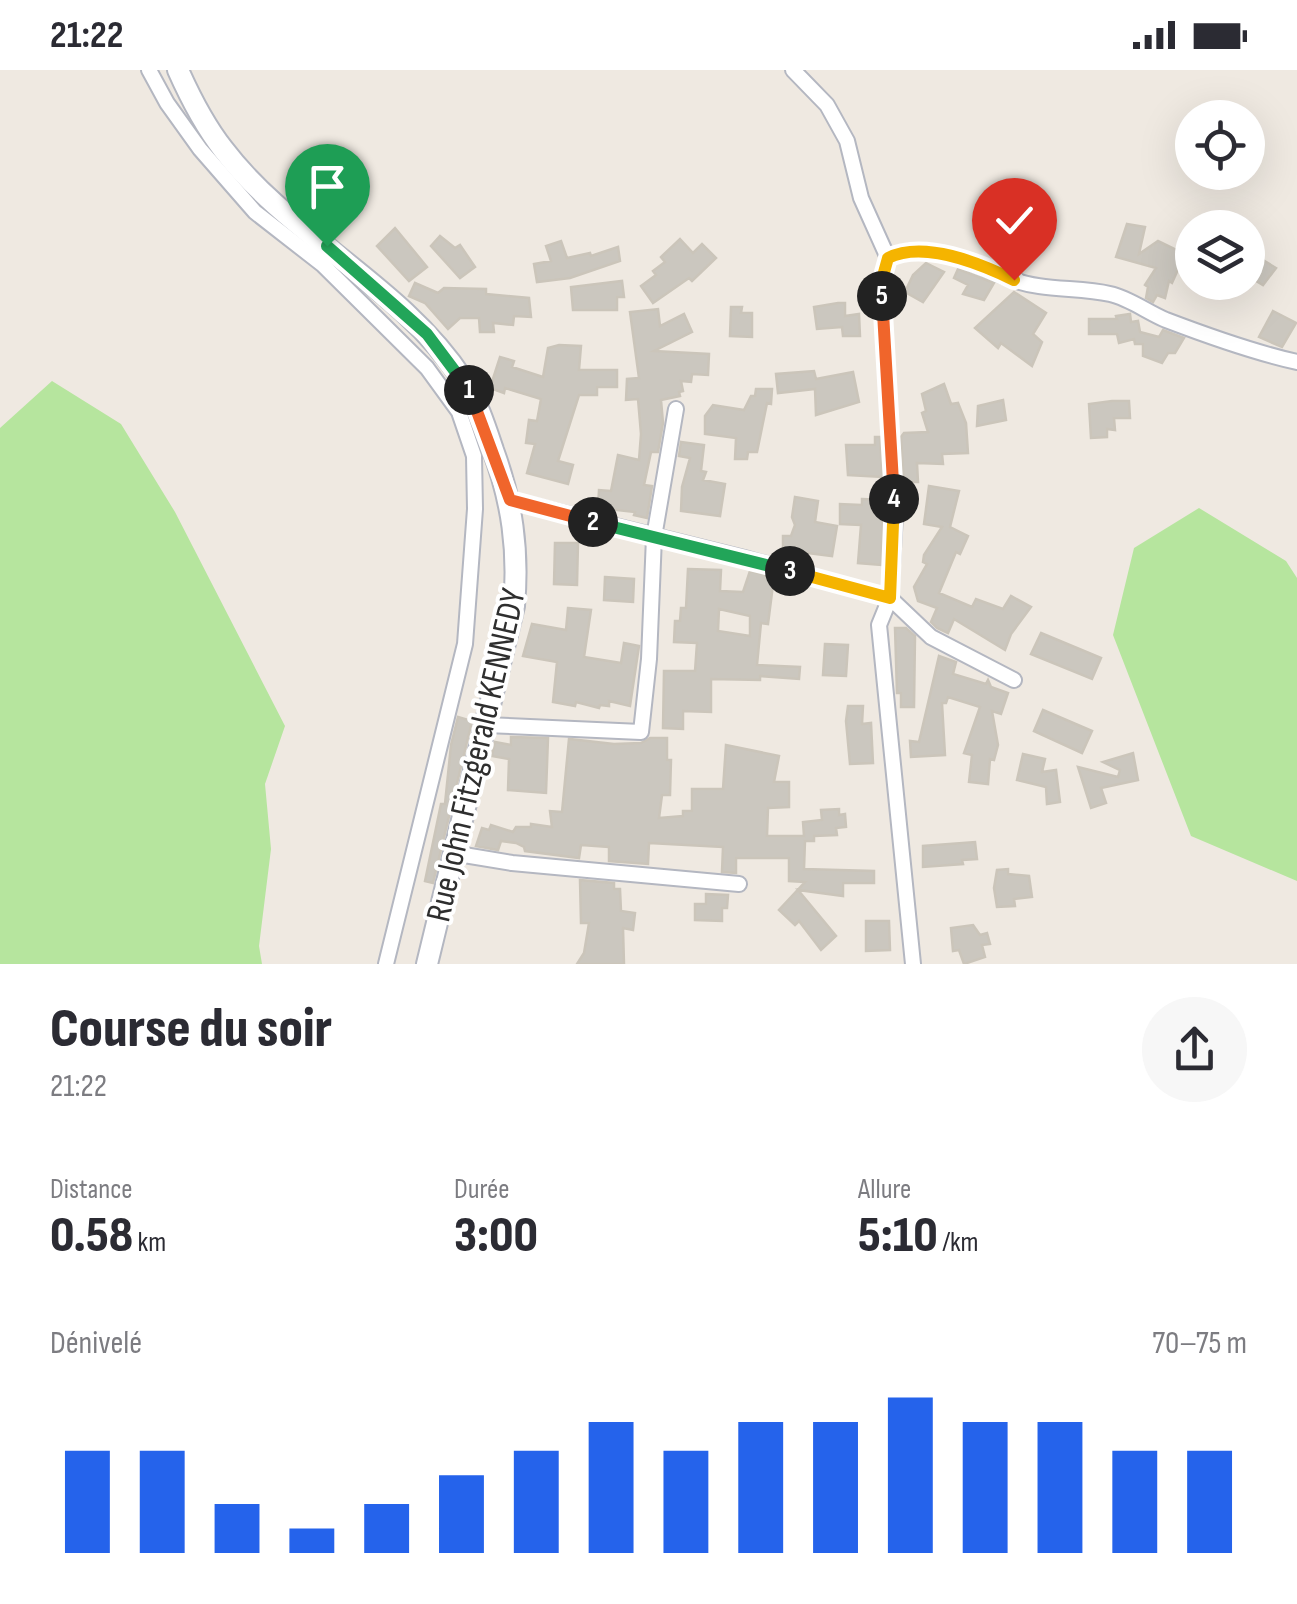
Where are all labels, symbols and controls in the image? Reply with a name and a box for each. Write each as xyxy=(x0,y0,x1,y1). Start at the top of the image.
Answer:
text: 21:22 xyxy=(50,13,123,58)
map controls xyxy=(1175,100,1265,300)
button: locate xyxy=(1175,100,1265,190)
pin xyxy=(285,144,370,247)
icon: arrive xyxy=(300,159,355,214)
pin xyxy=(972,178,1057,281)
icon: check xyxy=(987,193,1042,248)
button: layers xyxy=(1175,210,1265,300)
pin: 5 xyxy=(857,271,907,321)
text: 5 xyxy=(876,279,888,312)
pin: 1 xyxy=(444,365,494,415)
text: 1 xyxy=(464,373,474,406)
pin: 4 xyxy=(869,474,919,524)
text: 4 xyxy=(887,482,901,515)
pin: 2 xyxy=(568,497,618,547)
text: 2 xyxy=(587,505,599,538)
pin: 3 xyxy=(765,546,815,596)
text: 3 xyxy=(784,554,796,587)
street label: Rue John Fitzgerald KENNEDY xyxy=(417,584,536,926)
text: Course du soir xyxy=(50,996,332,1063)
button: share xyxy=(1142,997,1247,1102)
text: 21:22 xyxy=(50,1067,107,1106)
text: Distance xyxy=(50,1173,133,1206)
text: Durée xyxy=(454,1173,510,1206)
text: Allure xyxy=(858,1173,911,1206)
text: 0.58 xyxy=(50,1206,133,1266)
text: 3:00 xyxy=(454,1206,538,1266)
text: 5:10 xyxy=(858,1206,938,1266)
text: km xyxy=(133,1226,166,1259)
text: /km xyxy=(938,1226,979,1259)
text: Dénivelé xyxy=(50,1324,142,1363)
text: 70–75 m xyxy=(1152,1324,1247,1363)

